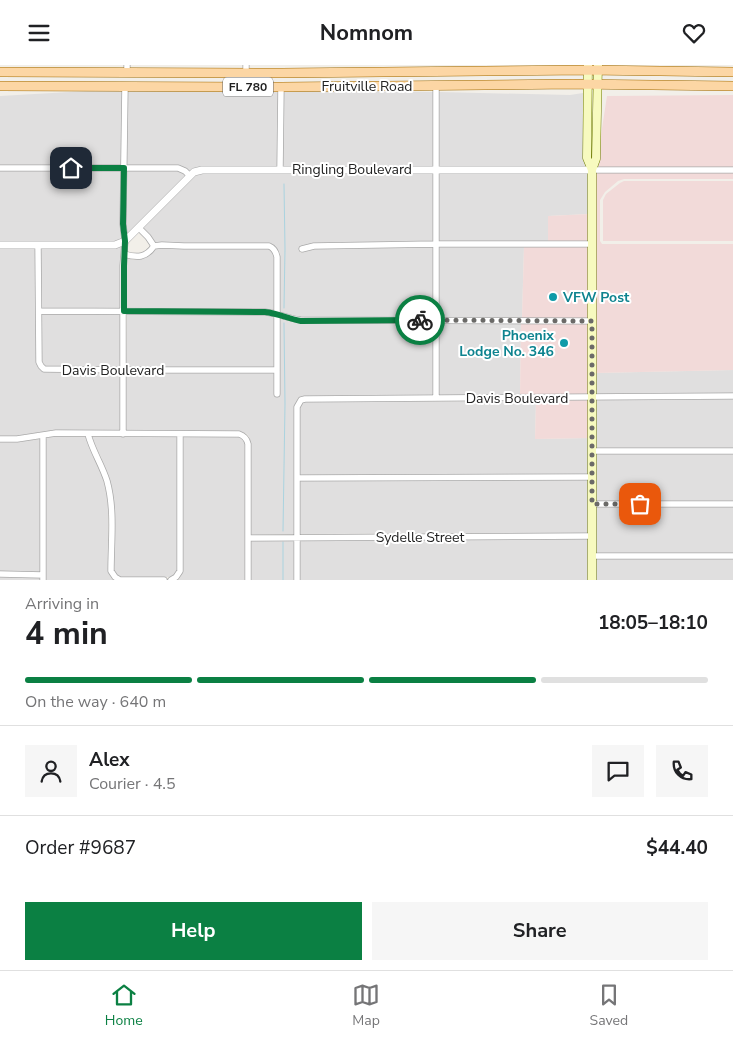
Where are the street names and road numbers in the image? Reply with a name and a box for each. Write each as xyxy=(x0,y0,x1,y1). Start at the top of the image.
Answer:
street label: Fruitville Road xyxy=(322,77,412,96)
road number: FL 780 xyxy=(223,78,273,97)
street label: Ringling Boulevard xyxy=(292,160,412,179)
street label: Davis Boulevard xyxy=(62,361,164,380)
street label: Davis Boulevard xyxy=(466,389,568,408)
street label: Sydelle Street xyxy=(376,528,464,547)

